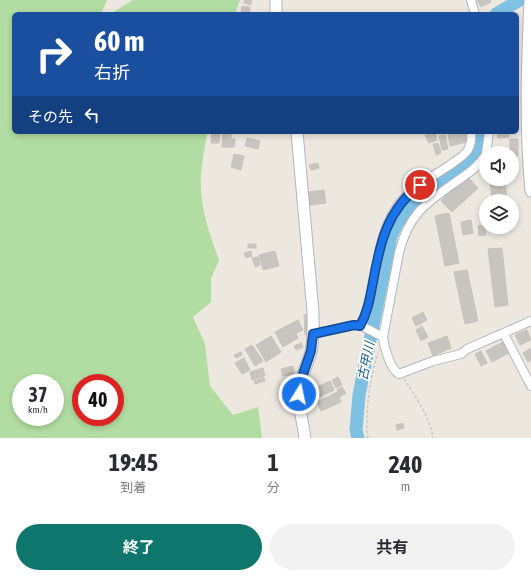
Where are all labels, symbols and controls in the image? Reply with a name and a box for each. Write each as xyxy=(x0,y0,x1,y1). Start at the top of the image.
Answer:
text: 60 m xyxy=(94,25,144,57)
icon: right xyxy=(28,28,80,80)
text: 右折 xyxy=(94,62,130,83)
icon: left xyxy=(81,104,103,126)
text: その先 xyxy=(28,108,73,125)
map controls xyxy=(479,146,519,234)
button: sound xyxy=(479,146,519,186)
pin xyxy=(403,168,437,202)
icon: arrive xyxy=(409,174,431,196)
button: layers xyxy=(479,194,519,234)
water label: 古甲川 xyxy=(355,338,377,382)
position arrow xyxy=(278,373,320,415)
speed limit sign: 40 xyxy=(72,374,124,426)
text: 37 xyxy=(29,383,47,406)
text: km/h xyxy=(28,404,48,415)
text: 19:45 xyxy=(109,449,158,476)
text: 1 xyxy=(268,449,279,476)
text: 240 xyxy=(388,451,422,478)
text: m xyxy=(401,479,410,494)
text: 到着 xyxy=(120,480,146,495)
text: 分 xyxy=(267,480,280,495)
button: 終了 xyxy=(16,524,262,570)
button: 共有 xyxy=(270,524,515,570)

